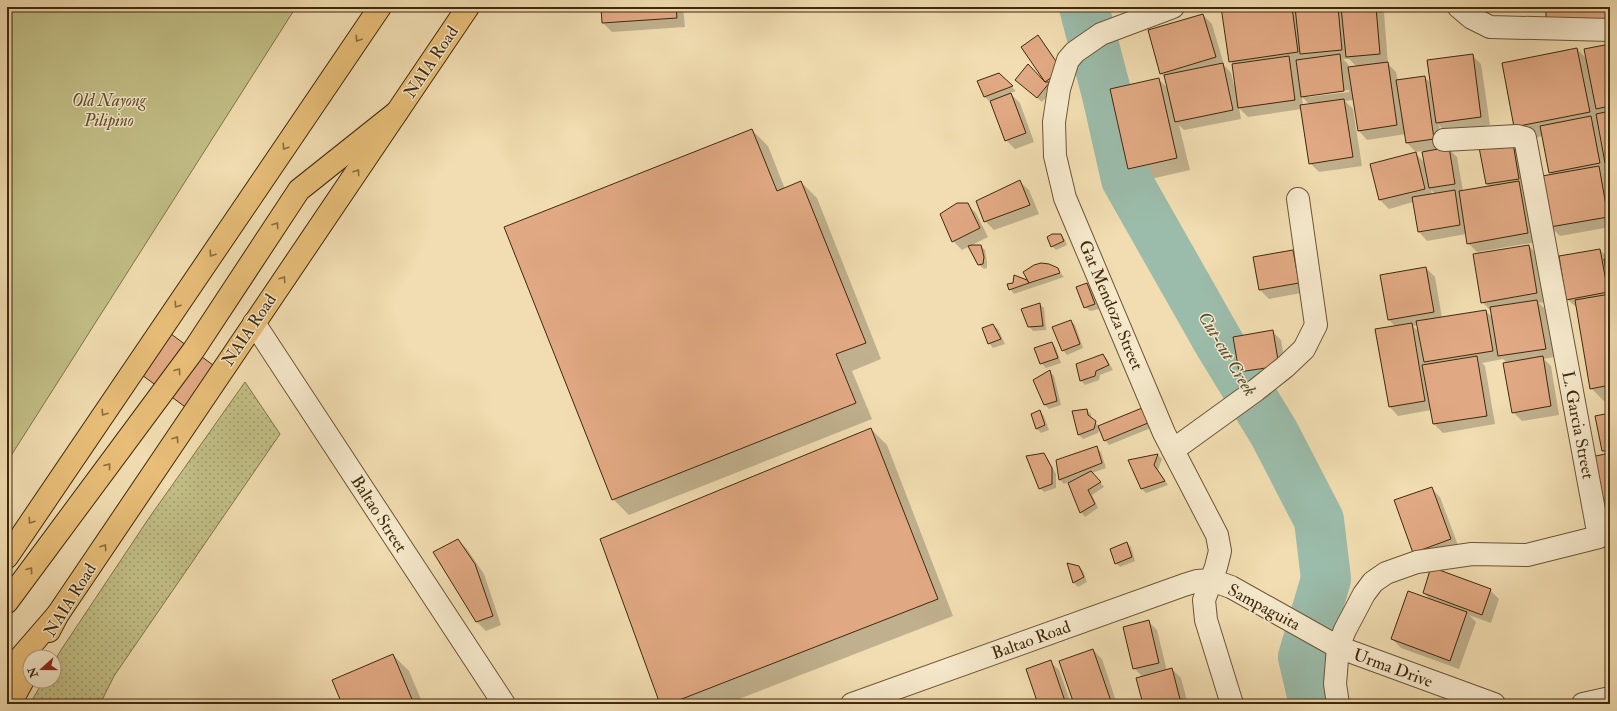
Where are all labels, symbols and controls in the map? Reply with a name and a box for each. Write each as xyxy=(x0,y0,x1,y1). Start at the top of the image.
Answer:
street label: NAIA Road xyxy=(399,21,463,102)
one-way arrow xyxy=(355,35,363,42)
park label: Old Nayong Pilipino xyxy=(72,90,147,131)
one-way arrow xyxy=(283,142,290,149)
one-way arrow xyxy=(352,169,359,176)
one-way arrow xyxy=(271,222,279,229)
street label: Gat Mendoza Street xyxy=(1074,237,1148,373)
one-way arrow xyxy=(209,250,216,257)
one-way arrow xyxy=(278,277,285,284)
street label: NAIA Road xyxy=(217,289,281,370)
one-way arrow xyxy=(174,301,182,308)
water label: Cut-cut Creek xyxy=(1193,307,1261,401)
one-way arrow xyxy=(173,368,180,375)
street label: L. Garcia Street xyxy=(1557,369,1599,481)
one-way arrow xyxy=(101,409,109,416)
one-way arrow xyxy=(171,436,179,443)
one-way arrow xyxy=(103,463,110,470)
street label: Baltao Street xyxy=(346,472,412,557)
one-way arrow xyxy=(29,516,36,523)
one-way arrow xyxy=(99,544,106,551)
street label: NAIA Road xyxy=(39,559,101,641)
one-way arrow xyxy=(25,568,32,575)
street label: Sampaguita xyxy=(1224,579,1305,636)
street label: Baltao Road xyxy=(989,616,1074,664)
street label: Urma Drive xyxy=(1350,644,1436,692)
north arrow xyxy=(22,649,62,689)
text: N xyxy=(25,664,41,680)

